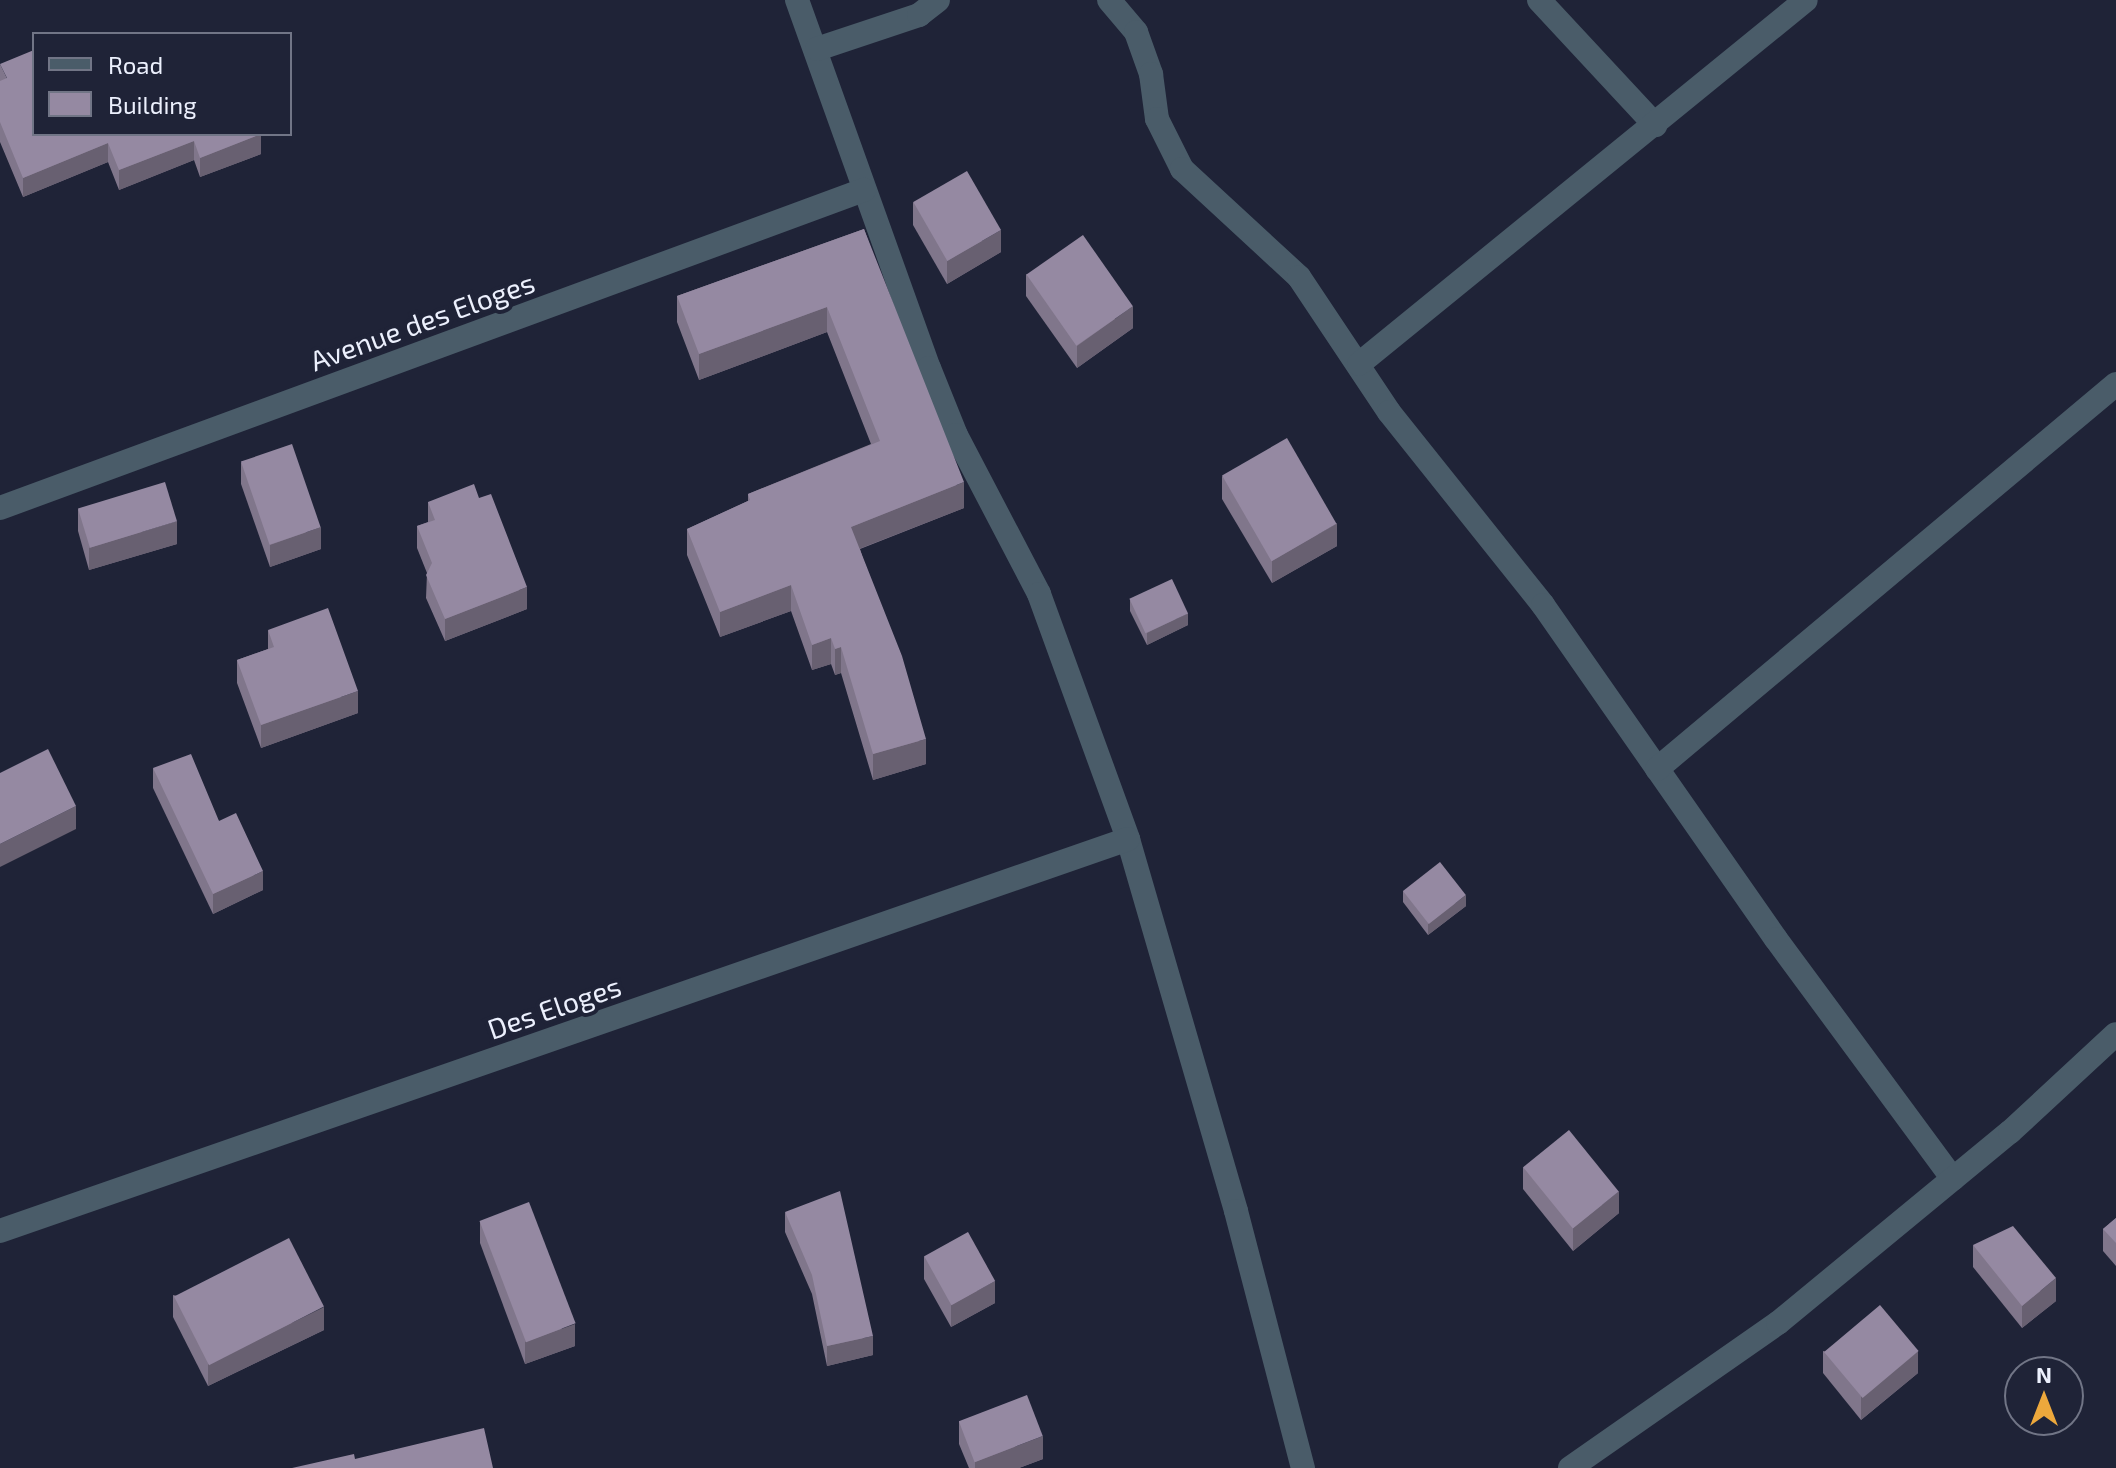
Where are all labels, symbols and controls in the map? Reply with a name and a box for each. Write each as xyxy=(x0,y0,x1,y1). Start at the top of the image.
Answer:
legend xyxy=(32,32,292,136)
text: Road xyxy=(108,50,163,79)
text: Building xyxy=(108,90,197,119)
street label: Avenue des Eloges xyxy=(305,265,539,377)
street label: Des Eloges xyxy=(483,969,625,1045)
north arrow xyxy=(2004,1356,2084,1436)
text: N xyxy=(2036,1361,2052,1387)

